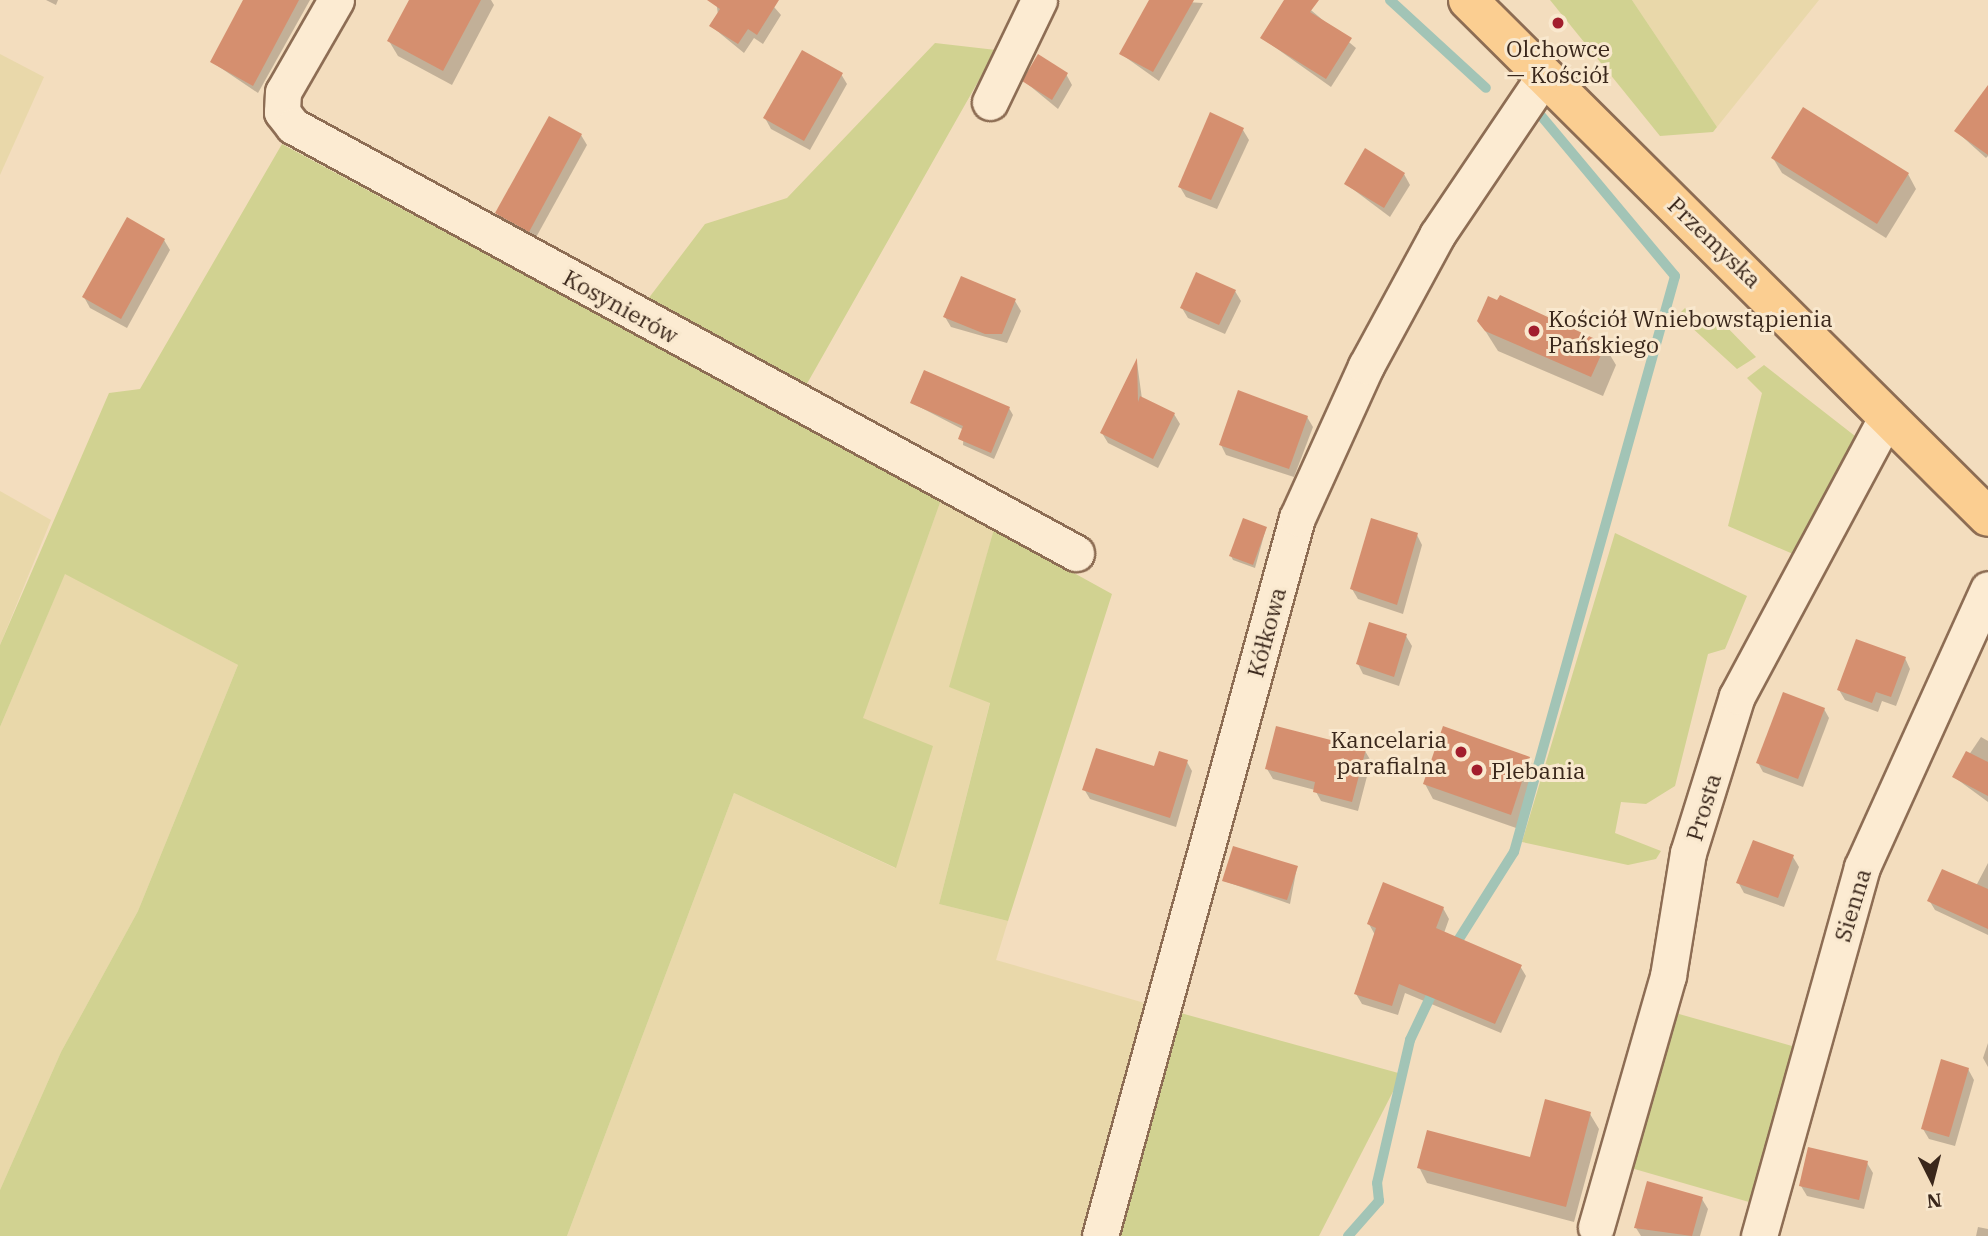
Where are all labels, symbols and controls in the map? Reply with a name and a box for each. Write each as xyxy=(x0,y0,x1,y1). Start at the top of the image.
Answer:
marker: Olchowce — Kościół xyxy=(1550,15,1566,31)
place label: Olchowce — Kościół xyxy=(1506,34,1610,88)
street label: Przemyska xyxy=(1663,191,1767,293)
street label: Kosynierów xyxy=(559,263,683,349)
place label: Kościół Wniebowstąpienia Pańskiego xyxy=(1548,304,1833,358)
marker: Kościół Wniebowstąpienia Pańskiego xyxy=(1526,323,1542,339)
street label: Kółkowa xyxy=(1241,584,1291,680)
place label: Kancelaria parafialna xyxy=(1330,725,1447,779)
marker: Kancelaria parafialna xyxy=(1453,744,1469,760)
place label: Plebania xyxy=(1491,756,1586,784)
marker: Plebania xyxy=(1469,762,1485,778)
street label: Prosta xyxy=(1680,770,1726,844)
street label: Sienna xyxy=(1828,865,1876,945)
north arrow xyxy=(1897,1145,1967,1215)
text: N xyxy=(1925,1188,1943,1214)

